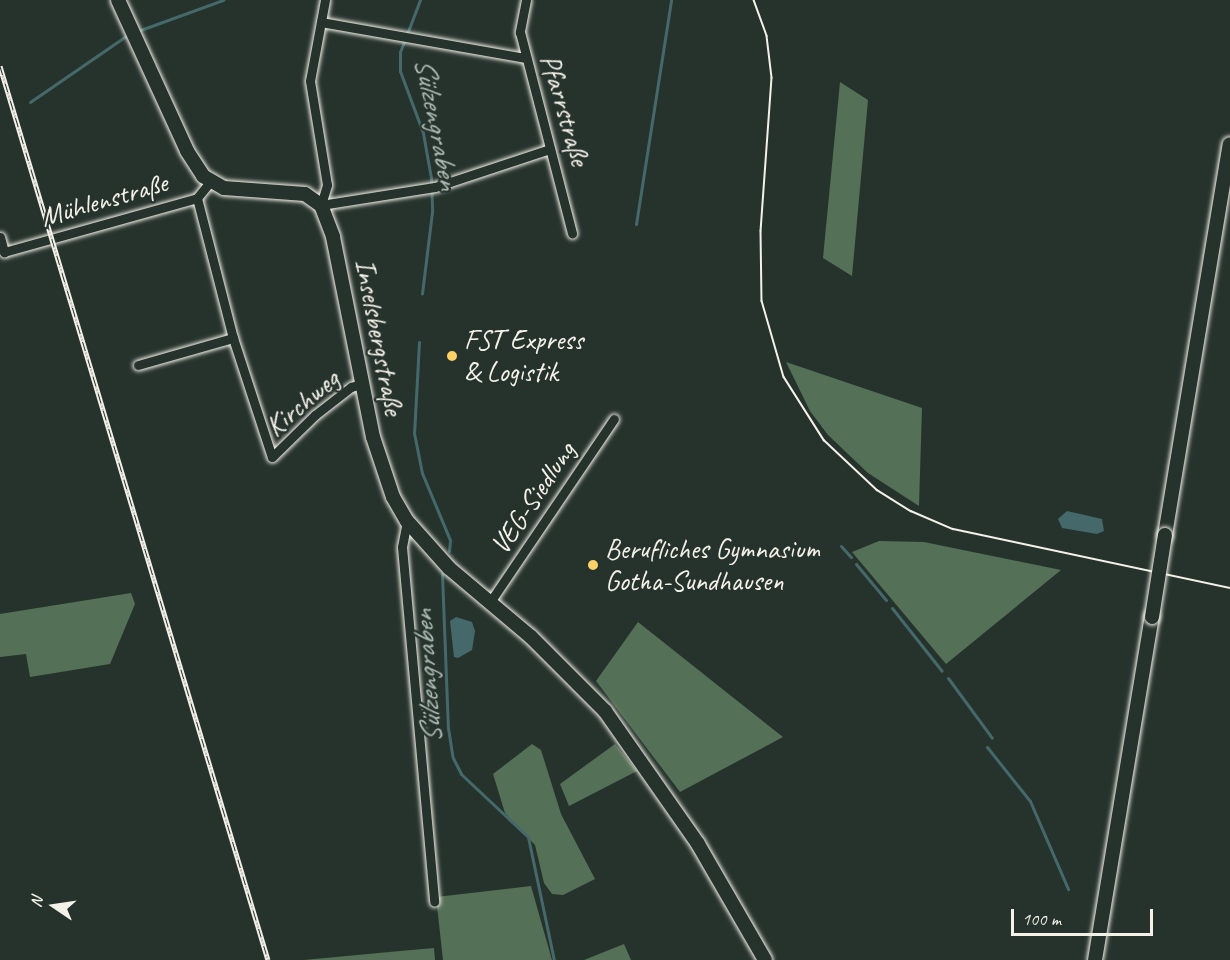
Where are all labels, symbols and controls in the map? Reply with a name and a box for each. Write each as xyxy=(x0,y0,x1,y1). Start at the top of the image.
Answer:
street label: Pfarrstraße xyxy=(533,51,597,169)
water label: Sülzengraben xyxy=(407,54,467,192)
street label: Mühlenstraße xyxy=(37,166,171,234)
street label: Inselsbergstraße xyxy=(347,256,411,418)
place label: FST Express & Logistik xyxy=(464,323,583,389)
marker: FST Express & Logistik xyxy=(445,349,459,363)
street label: Kirchweg xyxy=(258,363,346,443)
street label: VEG-Siedlung xyxy=(483,435,583,561)
place label: Berufliches Gymnasium Gotha-Sundhausen xyxy=(605,532,823,598)
marker: Berufliches Gymnasium Gotha-Sundhausen xyxy=(586,558,600,572)
water label: Sülzengraben xyxy=(404,609,450,745)
north arrow xyxy=(24,876,84,936)
text: N xyxy=(26,895,47,909)
scale bar xyxy=(1014,897,1156,935)
text: 100 m xyxy=(1022,908,1061,930)

